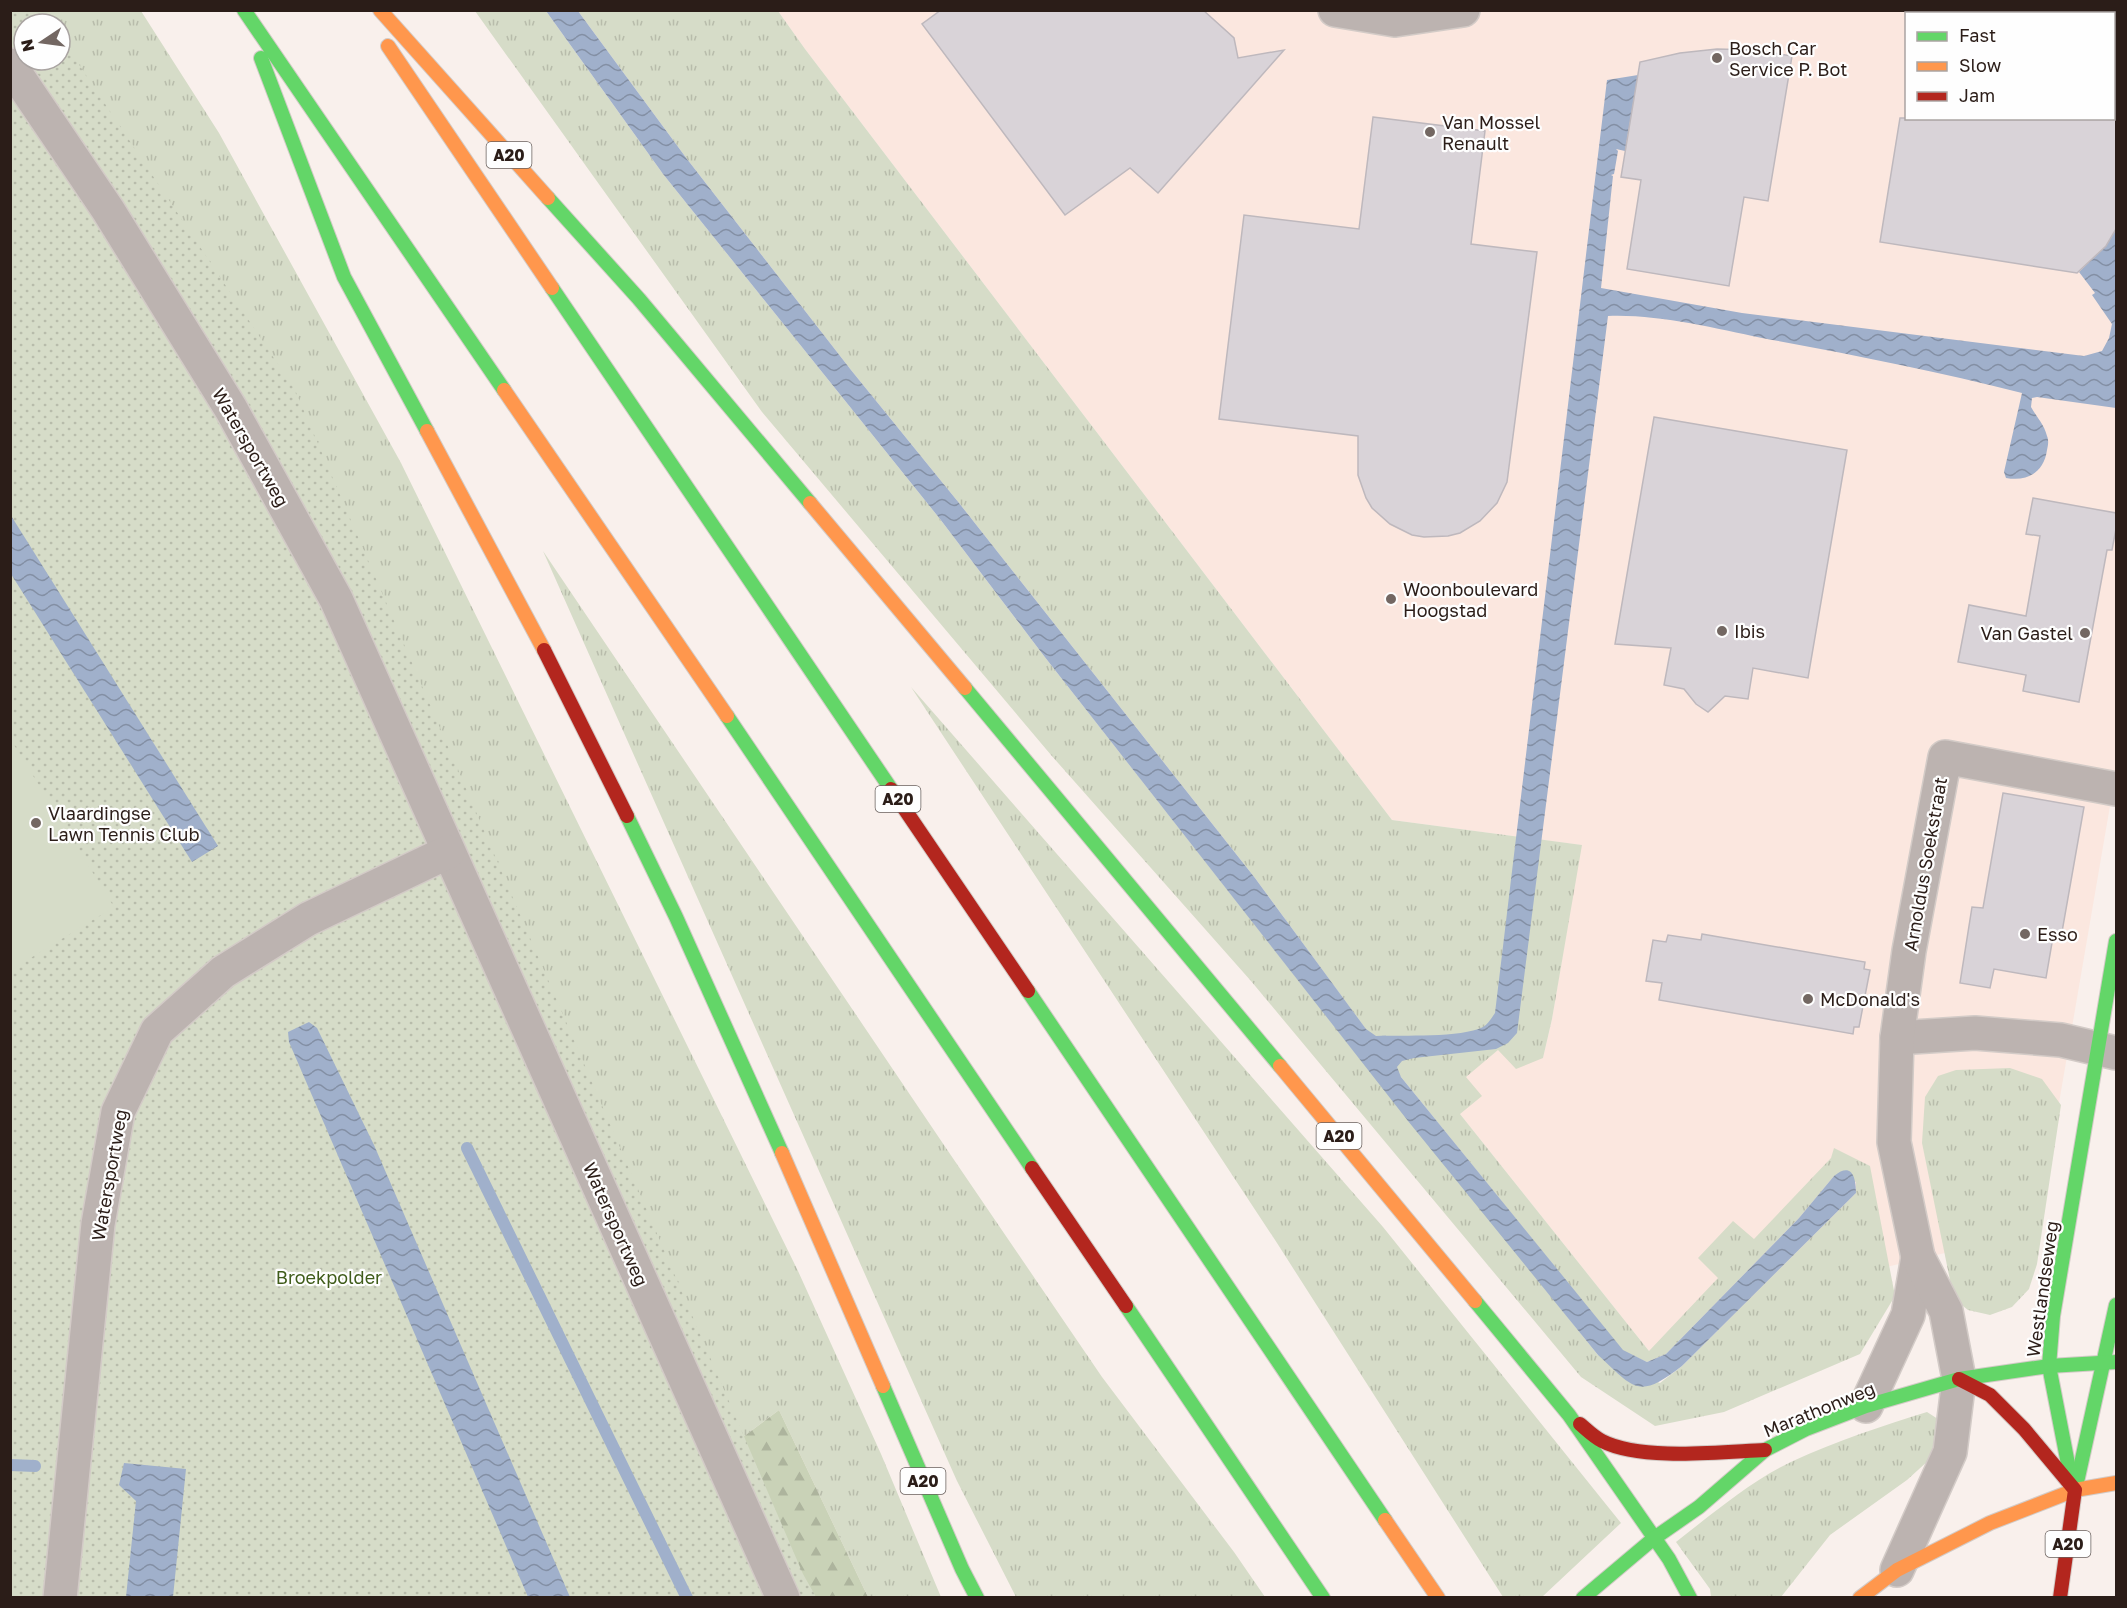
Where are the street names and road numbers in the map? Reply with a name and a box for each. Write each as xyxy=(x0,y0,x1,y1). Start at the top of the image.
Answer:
road number: A20 xyxy=(486,142,532,168)
street label: Watersportweg xyxy=(208,384,294,510)
street label: Arnoldus Soekstraat xyxy=(1899,775,1951,953)
road number: A20 xyxy=(876,786,920,812)
street label: Watersportweg xyxy=(87,1107,131,1243)
road number: A20 xyxy=(1316,1123,1362,1149)
street label: Watersportweg xyxy=(579,1159,653,1289)
street label: Westlandseweg xyxy=(2022,1219,2062,1359)
street label: Marathonweg xyxy=(1760,1377,1878,1441)
road number: A20 xyxy=(900,1468,946,1494)
road number: A20 xyxy=(2046,1531,2090,1557)

